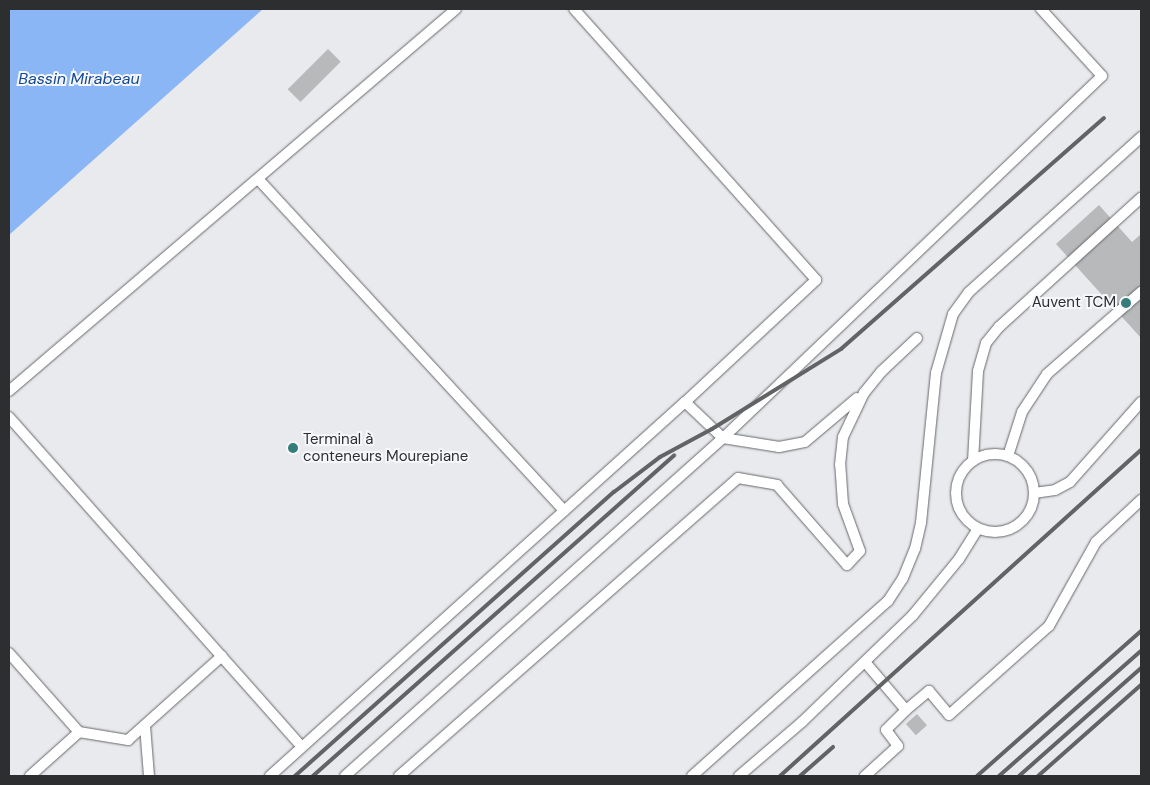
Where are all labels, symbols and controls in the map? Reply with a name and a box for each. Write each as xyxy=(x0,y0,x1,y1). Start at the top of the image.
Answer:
water label: Bassin Mirabeau xyxy=(18,69,140,89)
place label: Auvent TCM xyxy=(1032,294,1116,312)
marker: Auvent TCM xyxy=(1120,297,1132,309)
place label: Terminal à conteneurs Mourepiane xyxy=(303,430,468,465)
marker: Terminal à conteneurs Mourepiane xyxy=(287,442,299,454)

